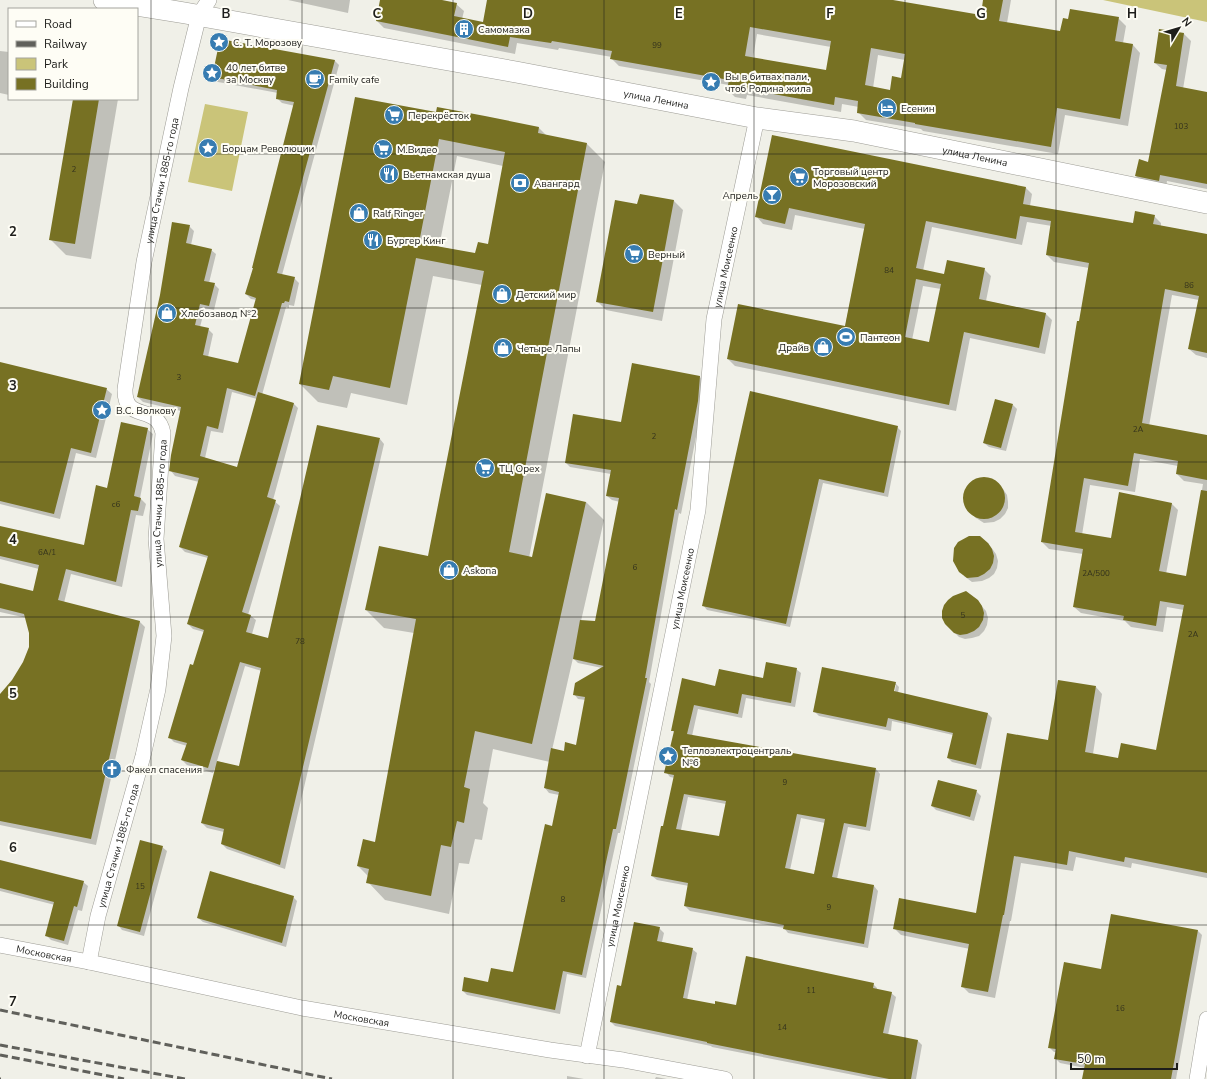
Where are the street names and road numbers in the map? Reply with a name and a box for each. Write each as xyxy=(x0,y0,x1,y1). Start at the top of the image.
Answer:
street label: улица Ленина xyxy=(622,87,690,113)
street label: улица Стачки 1885-го года xyxy=(142,116,183,245)
street label: улица Ленина xyxy=(941,143,1009,170)
street label: улица Моисеенко xyxy=(711,225,742,309)
street label: улица Стачки 1885-го года xyxy=(150,439,171,568)
street label: улица Моисеенко xyxy=(668,546,698,631)
street label: улица Стачки 1885-го года xyxy=(95,782,143,910)
street label: улица Моисеенко xyxy=(603,864,634,948)
street label: Московская xyxy=(15,942,73,967)
street label: Московская xyxy=(333,1007,390,1031)

